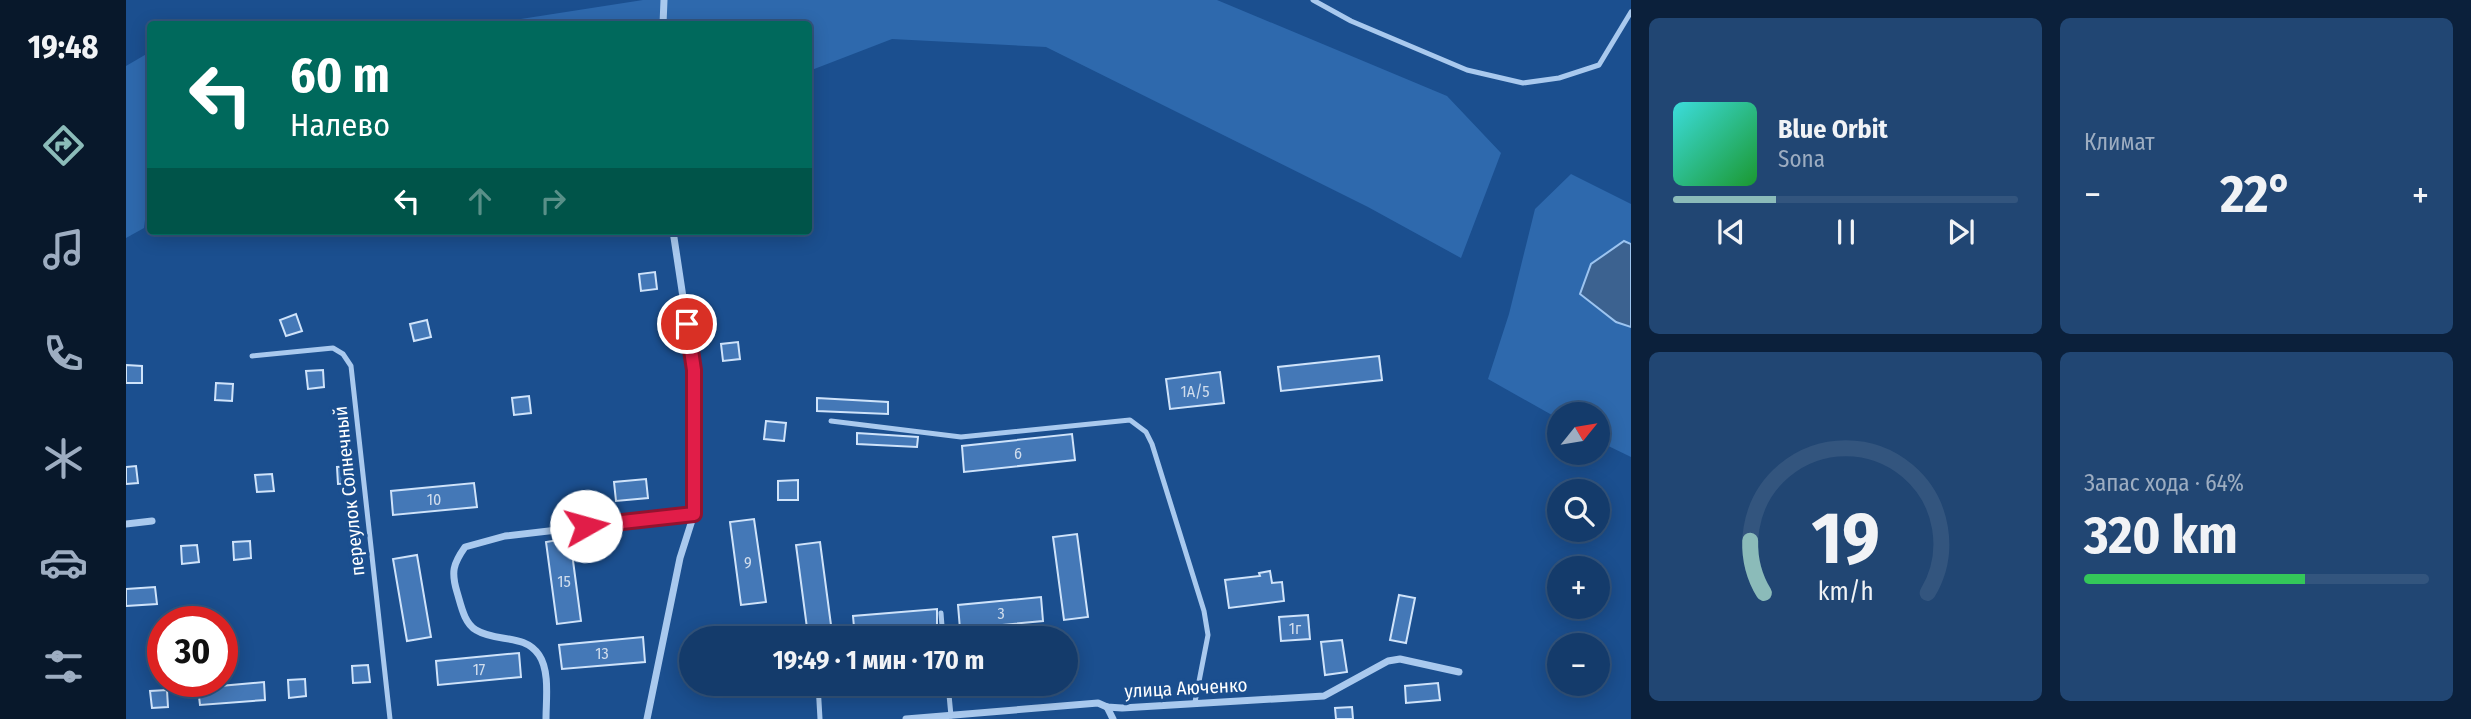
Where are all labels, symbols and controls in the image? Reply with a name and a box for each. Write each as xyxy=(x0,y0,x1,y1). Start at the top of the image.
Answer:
text: 19:48 xyxy=(28,28,98,66)
text: 60 m xyxy=(290,46,390,105)
icon: left xyxy=(175,49,266,140)
text: Налево xyxy=(290,106,390,144)
text: Blue Orbit xyxy=(1778,114,1888,145)
icon: directions xyxy=(39,121,88,170)
text: Климат xyxy=(2084,128,2155,156)
text: Sona xyxy=(1778,145,1825,173)
text: 22° xyxy=(2220,163,2293,226)
text: − xyxy=(2084,172,2101,218)
text: + xyxy=(2412,172,2429,218)
icon: left xyxy=(388,182,426,220)
icon: ahead xyxy=(461,182,499,220)
icon: right xyxy=(534,182,572,220)
icon: previous xyxy=(1712,213,1750,251)
icon: pause xyxy=(1827,213,1865,251)
icon: next xyxy=(1942,213,1980,251)
icon: music xyxy=(39,225,88,274)
pin xyxy=(657,294,717,354)
icon: arrive xyxy=(668,305,706,343)
icon: phone xyxy=(39,329,88,378)
house number: 1А/5 xyxy=(1180,382,1210,401)
north arrow xyxy=(1547,402,1610,466)
map controls xyxy=(1547,402,1610,696)
street label: переулок Солнечный xyxy=(329,405,369,577)
icon: climate xyxy=(39,434,88,483)
house number: 6 xyxy=(1014,444,1022,463)
text: Запас хода · 64% xyxy=(2084,469,2244,497)
button: search xyxy=(1547,479,1610,542)
position arrow xyxy=(549,489,623,563)
house number: 10 xyxy=(427,490,441,509)
text: 19 xyxy=(1811,495,1880,582)
text: 320 km xyxy=(2084,504,2238,567)
icon: car xyxy=(39,538,88,587)
house number: 9 xyxy=(744,553,752,572)
button: + xyxy=(1547,556,1610,619)
house number: 15 xyxy=(557,572,571,591)
text: km/h xyxy=(1818,576,1873,606)
house number: 3 xyxy=(997,604,1005,623)
speed limit sign: 30 xyxy=(147,606,238,697)
house number: 1г xyxy=(1289,619,1302,638)
button: − xyxy=(1547,633,1610,696)
icon: filters xyxy=(39,642,88,691)
house number: 13 xyxy=(595,644,609,663)
text: 19:49 · 1 мин · 170 m xyxy=(773,645,984,676)
house number: 17 xyxy=(473,660,486,679)
street label: улица Аюченко xyxy=(1124,673,1248,703)

